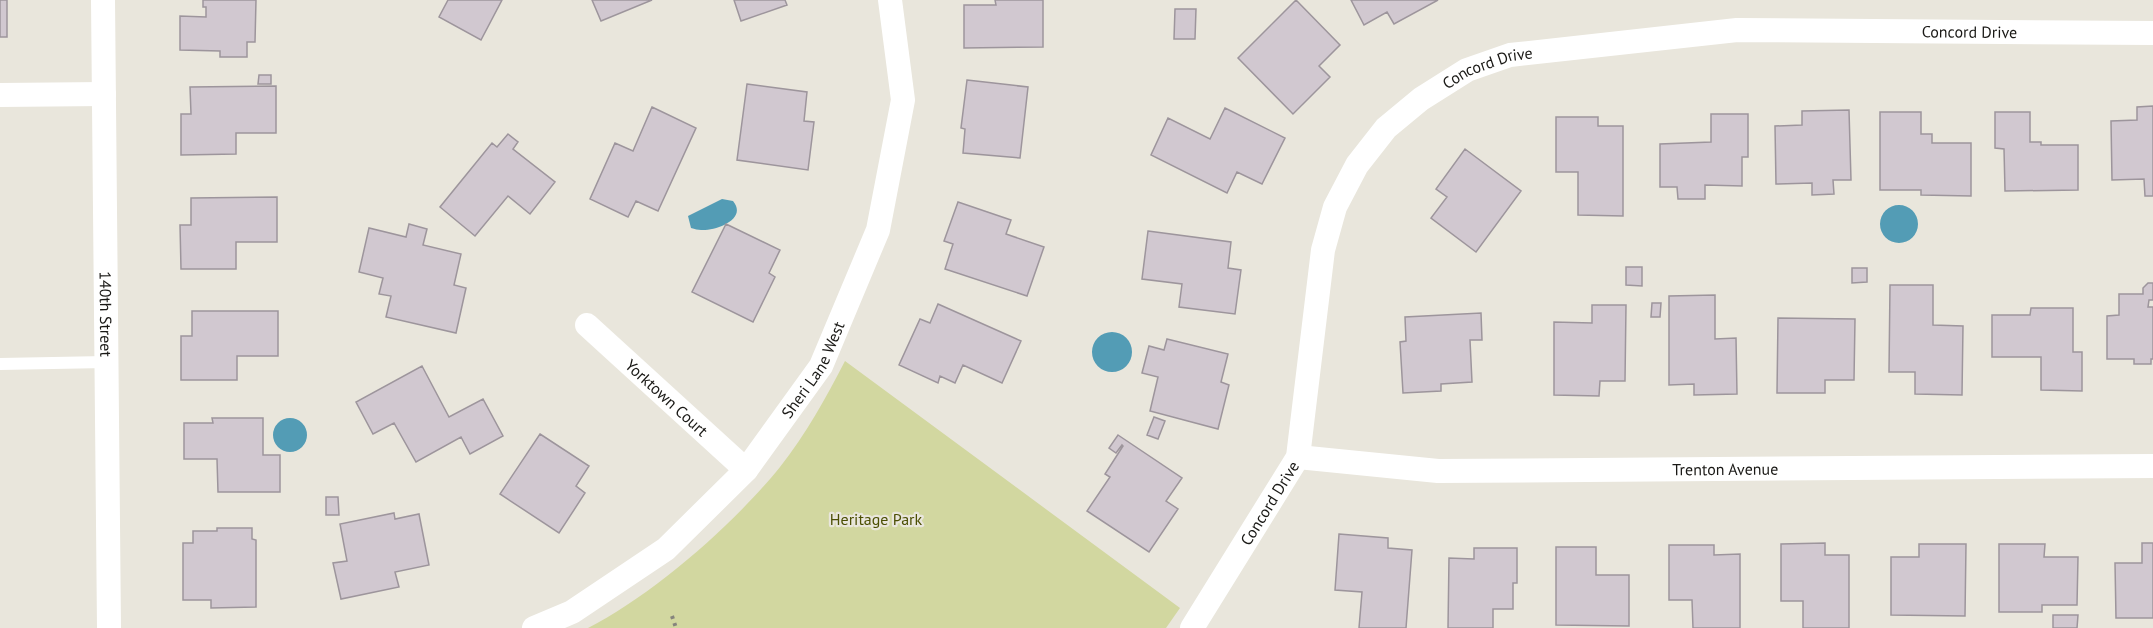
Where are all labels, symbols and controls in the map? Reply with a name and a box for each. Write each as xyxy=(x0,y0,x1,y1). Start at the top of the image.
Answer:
street label: Concord Drive xyxy=(1922,21,2017,42)
street label: Concord Drive xyxy=(1438,43,1534,93)
street label: 140th Street xyxy=(96,271,116,357)
street label: Sheri Lane West xyxy=(777,318,849,422)
street label: Yorktown Court xyxy=(621,355,713,441)
street label: Concord Drive xyxy=(1236,457,1303,549)
street label: Trenton Avenue xyxy=(1672,459,1778,479)
park label: Heritage Park xyxy=(830,509,923,529)

